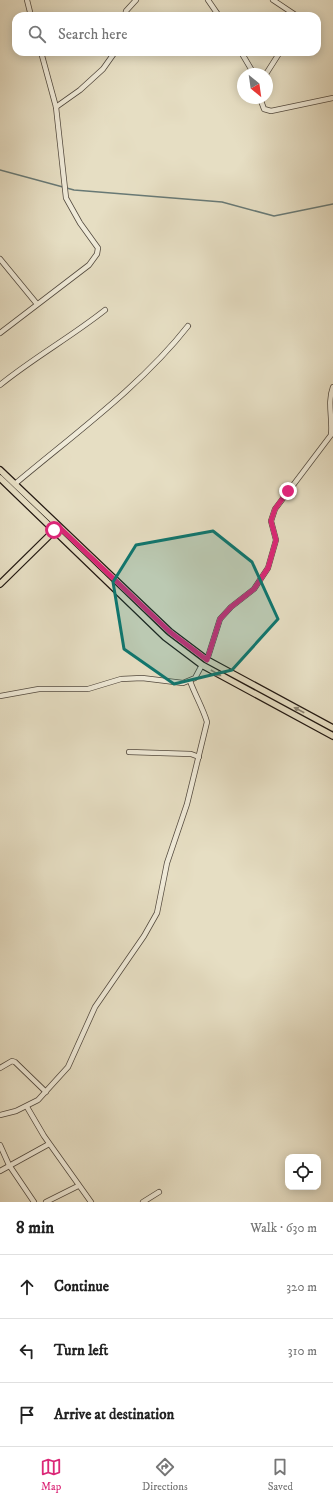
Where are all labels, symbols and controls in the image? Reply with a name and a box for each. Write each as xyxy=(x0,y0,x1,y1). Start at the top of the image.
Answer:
search box xyxy=(12,12,321,56)
icon: search xyxy=(26,23,48,45)
text: Search here xyxy=(58,25,127,44)
north arrow xyxy=(237,68,273,104)
route end xyxy=(279,482,297,500)
route start xyxy=(45,521,63,539)
one-way arrow xyxy=(210,669,222,676)
one-way arrow xyxy=(293,707,304,713)
map controls xyxy=(285,1154,321,1190)
button: locate xyxy=(285,1154,321,1190)
text: 8 min xyxy=(16,1217,54,1239)
text: Walk · 630 m xyxy=(250,1220,317,1236)
icon: ahead xyxy=(16,1276,38,1298)
text: Continue xyxy=(54,1277,109,1296)
text: 320 m xyxy=(286,1279,317,1295)
icon: left xyxy=(16,1340,38,1362)
text: Turn left xyxy=(54,1341,108,1360)
text: 310 m xyxy=(288,1343,317,1359)
icon: arrive xyxy=(16,1404,38,1426)
text: Arrive at destination xyxy=(54,1405,174,1424)
tab: Map xyxy=(40,1456,62,1494)
tab: Directions xyxy=(142,1456,188,1494)
tab: Saved xyxy=(268,1456,293,1494)

